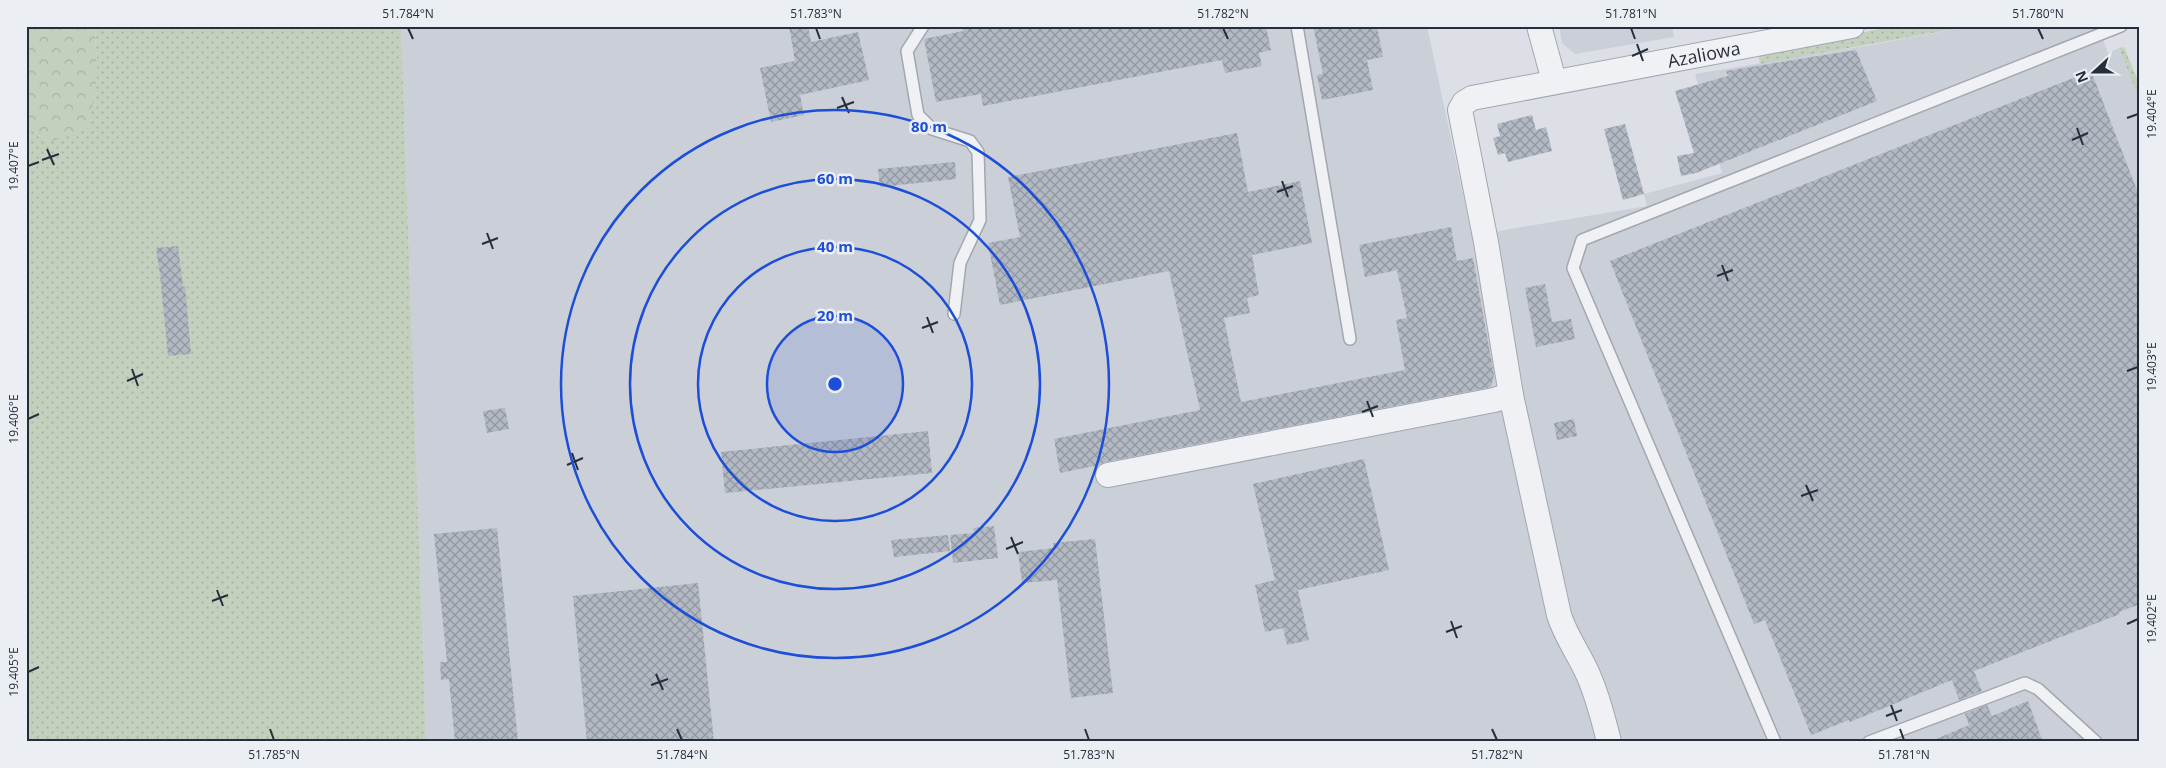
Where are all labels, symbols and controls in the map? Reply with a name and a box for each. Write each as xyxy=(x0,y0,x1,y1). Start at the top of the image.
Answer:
text: 51.784°N xyxy=(382,5,434,22)
text: 51.783°N xyxy=(790,5,842,22)
text: 51.782°N xyxy=(1197,5,1249,22)
text: 51.781°N xyxy=(1605,5,1657,22)
text: 51.780°N xyxy=(2012,5,2064,22)
street label: Azaliowa xyxy=(1665,35,1742,73)
north arrow xyxy=(2068,48,2118,98)
text: N xyxy=(2070,68,2092,86)
text: 19.404°E xyxy=(2143,89,2160,139)
text: 80 m xyxy=(911,116,947,136)
text: 19.407°E xyxy=(5,141,22,191)
text: 60 m xyxy=(817,168,853,188)
text: 40 m xyxy=(817,236,853,256)
text: 20 m xyxy=(817,305,853,325)
text: 19.403°E xyxy=(2143,342,2160,392)
centre of rings xyxy=(826,375,844,393)
text: 19.406°E xyxy=(5,394,22,444)
text: 19.402°E xyxy=(2143,594,2160,644)
text: 19.405°E xyxy=(5,647,22,697)
text: 51.785°N xyxy=(248,746,300,763)
text: 51.784°N xyxy=(656,746,708,763)
text: 51.783°N xyxy=(1063,746,1115,763)
text: 51.782°N xyxy=(1471,746,1523,763)
text: 51.781°N xyxy=(1878,746,1930,763)

